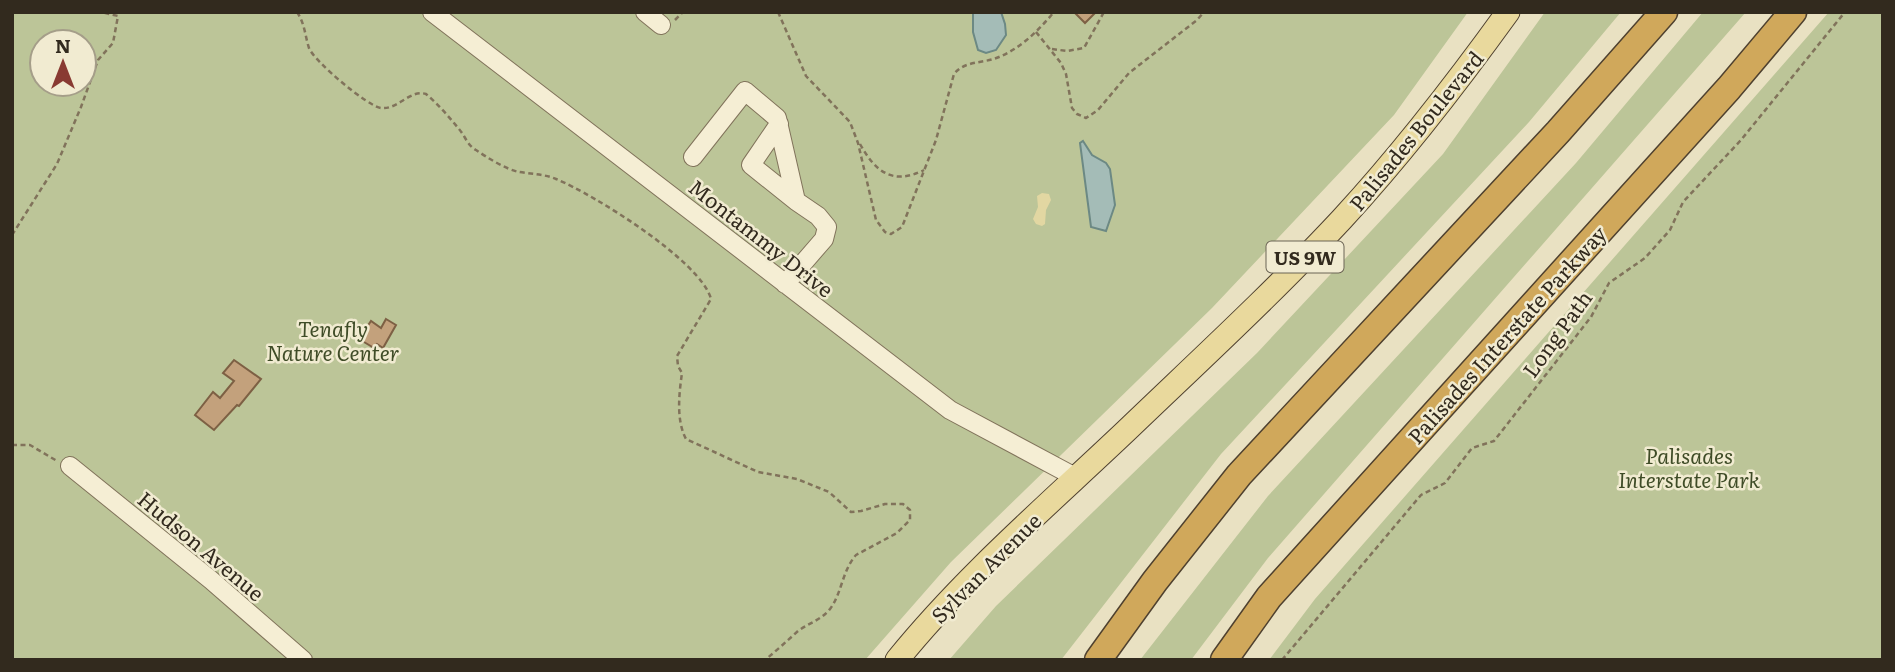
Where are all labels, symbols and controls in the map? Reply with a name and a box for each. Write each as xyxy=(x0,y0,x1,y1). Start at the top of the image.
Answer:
north arrow xyxy=(28,28,98,98)
text: N xyxy=(55,31,71,59)
street label: Palisades Boulevard xyxy=(1341,43,1489,217)
street label: Montammy Drive xyxy=(683,171,841,304)
street label: Palisades Interstate Parkway xyxy=(1399,217,1613,450)
road number: US 9W xyxy=(1266,242,1344,272)
street label: Long Path xyxy=(1514,283,1598,383)
park label: Tenafly Nature Center xyxy=(267,312,400,367)
park label: Palisades Interstate Park xyxy=(1618,439,1760,494)
street label: Hudson Avenue xyxy=(132,483,272,607)
street label: Sylvan Avenue xyxy=(923,505,1047,629)

